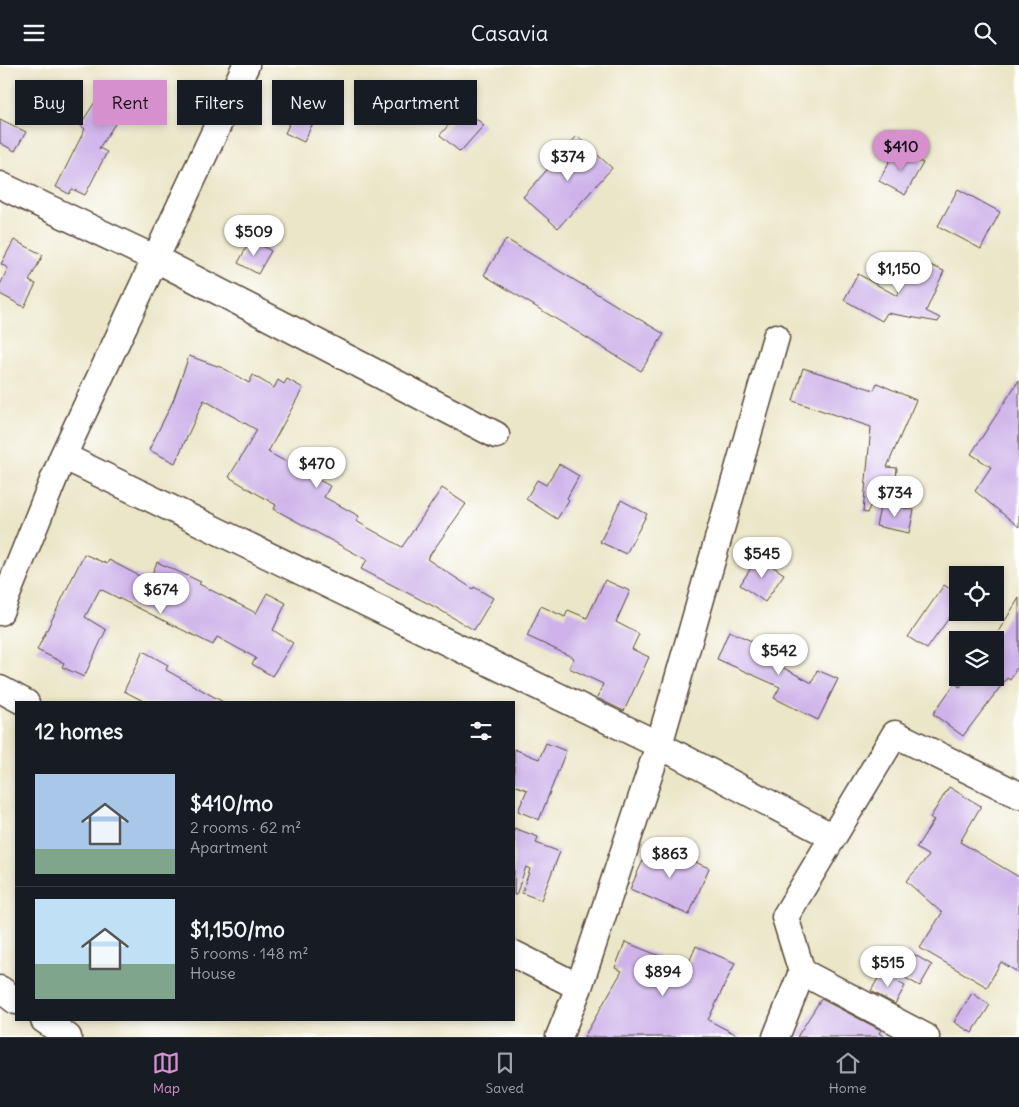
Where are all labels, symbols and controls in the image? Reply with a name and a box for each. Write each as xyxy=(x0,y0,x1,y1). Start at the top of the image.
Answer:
icon: menu xyxy=(20,19,48,47)
text: Casavia xyxy=(471,19,548,47)
icon: search xyxy=(971,19,999,47)
chip: Buy xyxy=(15,80,83,125)
chip: Rent xyxy=(93,80,167,125)
chip: Filters xyxy=(177,80,262,125)
chip: New xyxy=(272,80,344,125)
chip: Apartment xyxy=(354,80,477,125)
pin: $410 xyxy=(871,129,931,172)
text: $410 xyxy=(884,136,918,156)
pin: $374 xyxy=(538,139,598,182)
text: $374 xyxy=(551,146,585,166)
pin: $509 xyxy=(224,215,284,257)
text: $509 xyxy=(235,221,273,241)
pin: $1,150 xyxy=(858,251,940,294)
text: $1,150 xyxy=(877,258,921,278)
pin: $470 xyxy=(287,447,347,489)
text: $470 xyxy=(299,453,335,473)
pin: $734 xyxy=(865,475,925,518)
text: $734 xyxy=(877,482,913,502)
pin: $545 xyxy=(732,537,792,579)
text: $545 xyxy=(744,543,780,563)
map controls xyxy=(949,566,1004,686)
button: locate xyxy=(949,566,1004,621)
pin: $674 xyxy=(131,573,191,615)
text: $674 xyxy=(144,579,178,599)
button: layers xyxy=(949,631,1004,686)
pin: $542 xyxy=(749,633,809,676)
text: $542 xyxy=(761,640,797,660)
icon: filters xyxy=(467,717,495,745)
text: 12 homes xyxy=(35,718,123,745)
text: $410/mo xyxy=(190,790,273,817)
icon: home xyxy=(75,794,135,854)
text: 2 rooms · 62 m² xyxy=(190,817,301,837)
text: Apartment xyxy=(190,837,268,857)
pin: $863 xyxy=(640,837,700,879)
text: $863 xyxy=(652,843,688,863)
text: $1,150/mo xyxy=(190,916,285,943)
icon: home xyxy=(75,919,135,979)
text: 5 rooms · 148 m² xyxy=(190,943,309,963)
pin: $515 xyxy=(858,945,918,988)
text: $515 xyxy=(871,952,905,972)
pin: $894 xyxy=(633,955,693,997)
text: $894 xyxy=(645,961,681,981)
text: House xyxy=(190,963,236,983)
tab: Map xyxy=(152,1049,180,1097)
tab: Saved xyxy=(485,1049,524,1097)
tab: Home xyxy=(829,1049,866,1097)

